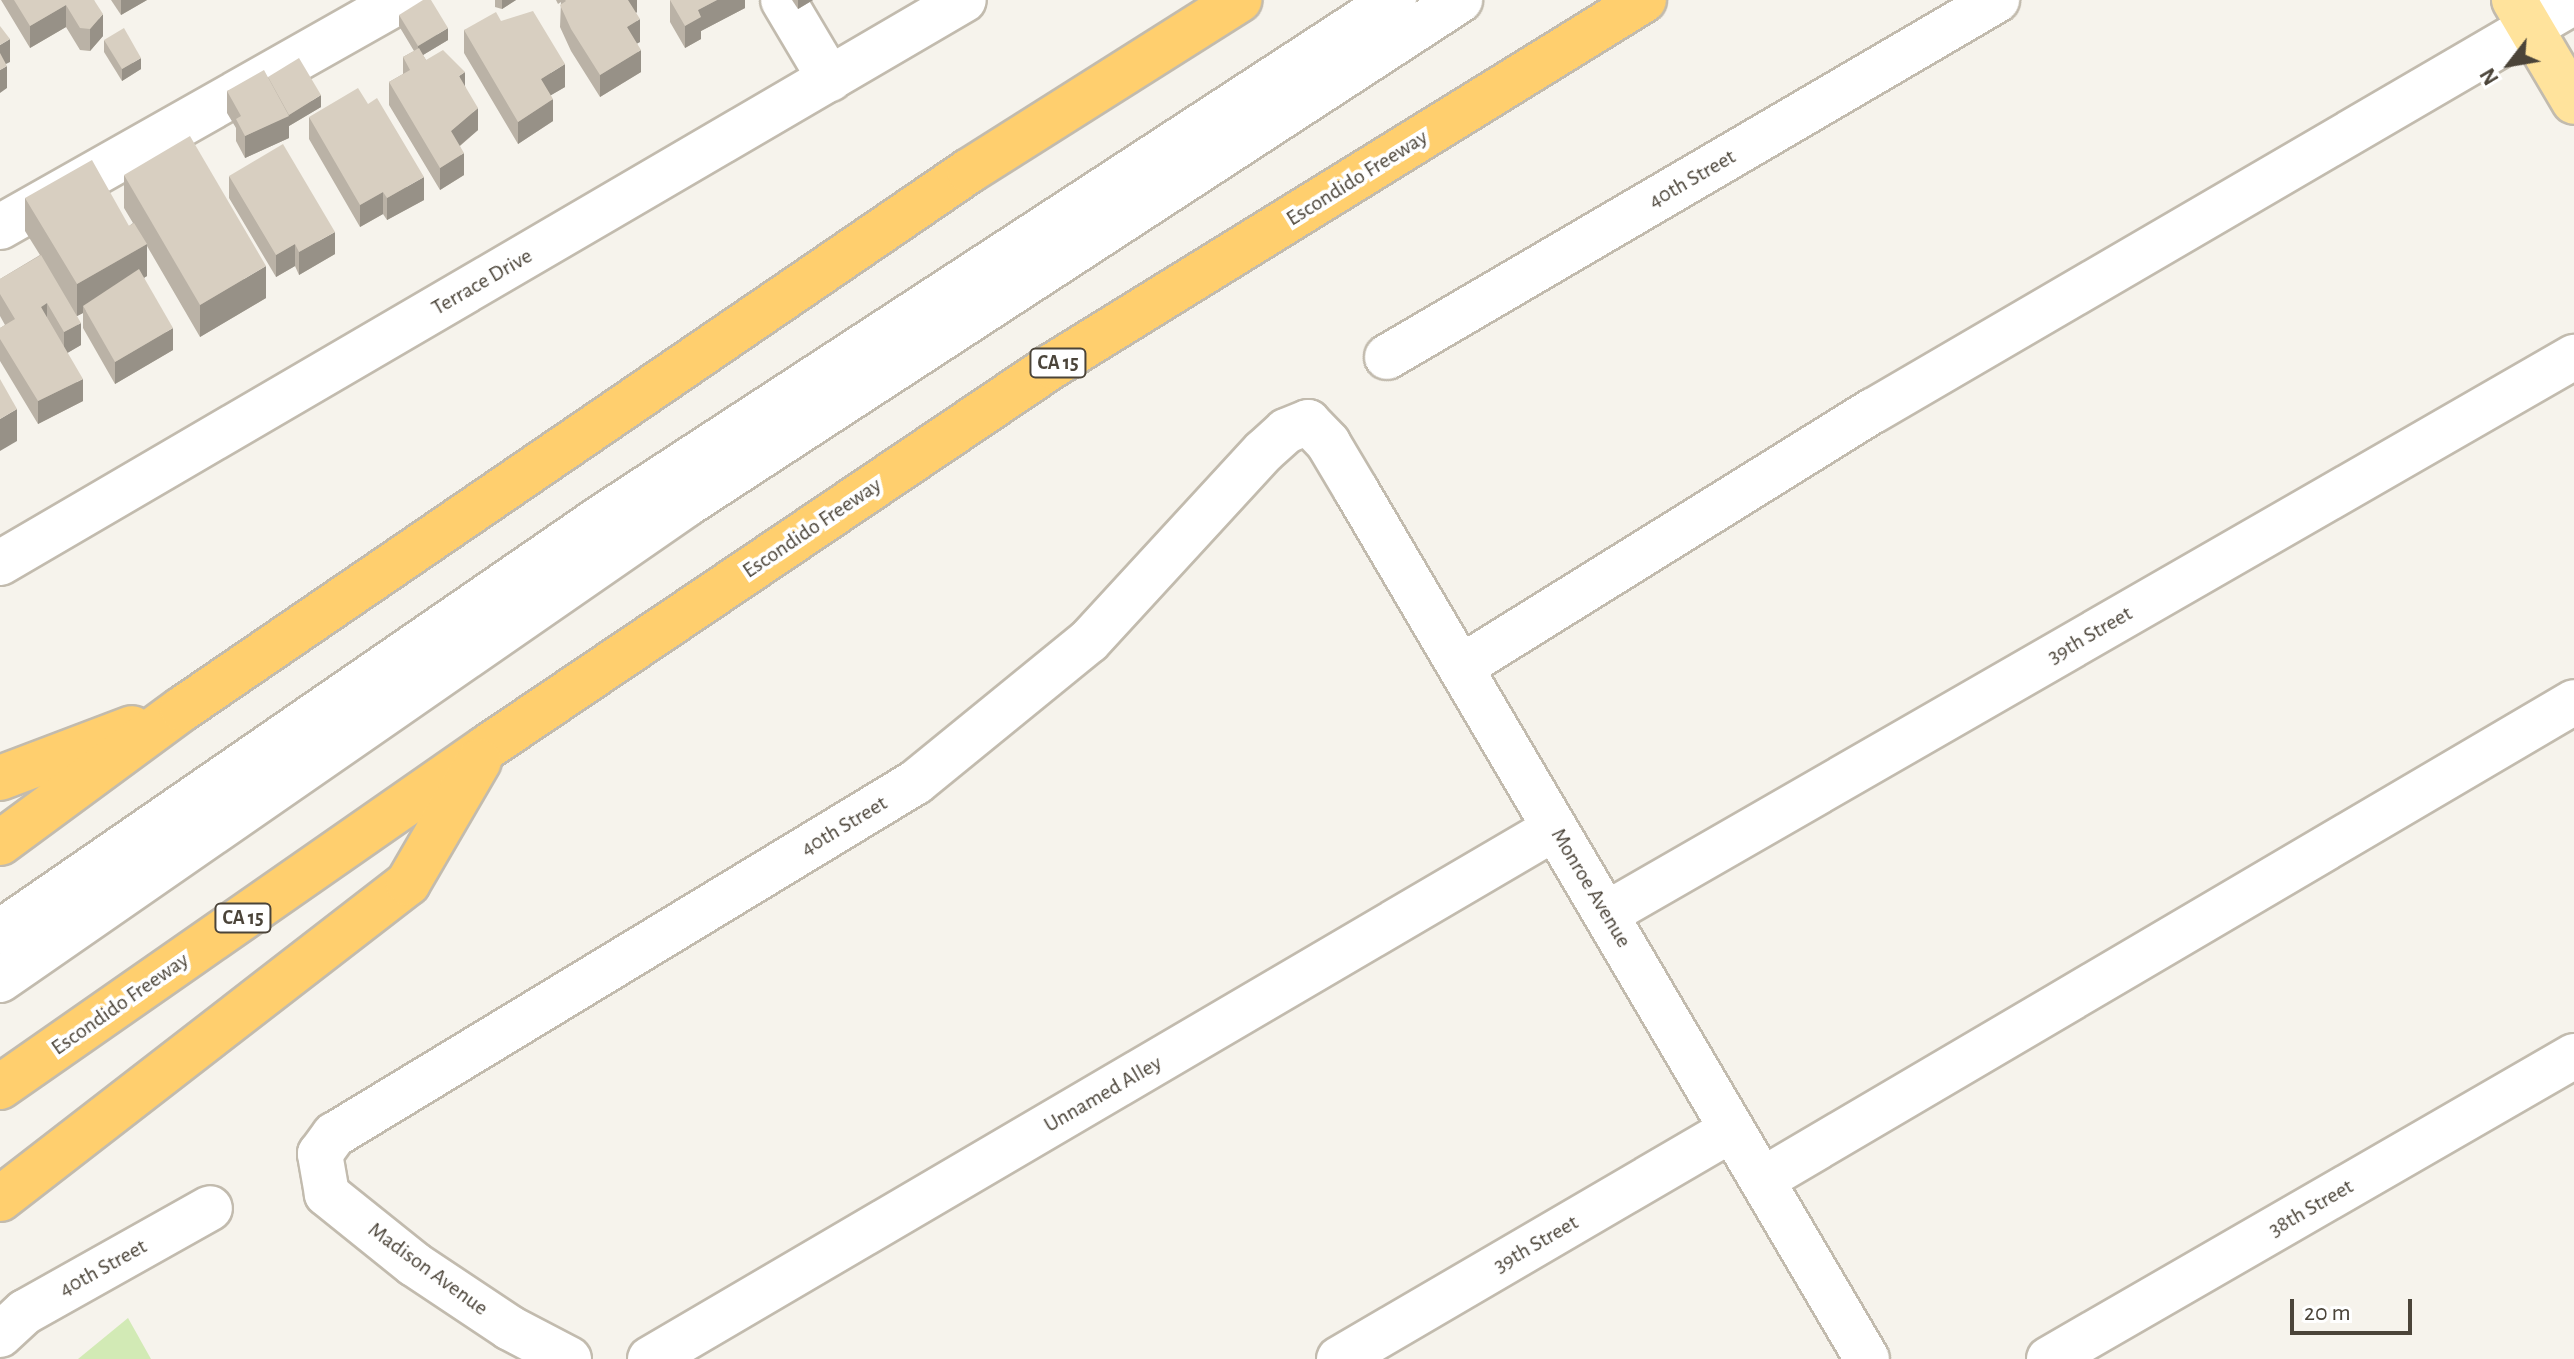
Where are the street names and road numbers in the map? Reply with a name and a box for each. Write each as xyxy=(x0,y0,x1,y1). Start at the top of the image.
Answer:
street label: Escondido Freeway xyxy=(1282,124,1432,232)
street label: 40th Street xyxy=(1644,144,1740,214)
street label: Terrace Drive xyxy=(427,243,537,321)
road number: CA 15 xyxy=(1028,347,1088,379)
street label: Escondido Freeway xyxy=(738,472,886,584)
street label: 39th Street xyxy=(2043,600,2137,670)
street label: 40th Street xyxy=(796,790,892,862)
street label: Monroe Avenue xyxy=(1545,824,1637,952)
road number: CA 15 xyxy=(213,902,273,934)
street label: Escondido Freeway xyxy=(46,947,194,1061)
street label: Unnamed Alley xyxy=(1039,1050,1167,1138)
street label: 38th Street xyxy=(2264,1173,2358,1243)
street label: 39th Street xyxy=(1489,1209,1583,1279)
street label: Madison Avenue xyxy=(363,1217,493,1321)
street label: 40th Street xyxy=(55,1233,151,1303)

